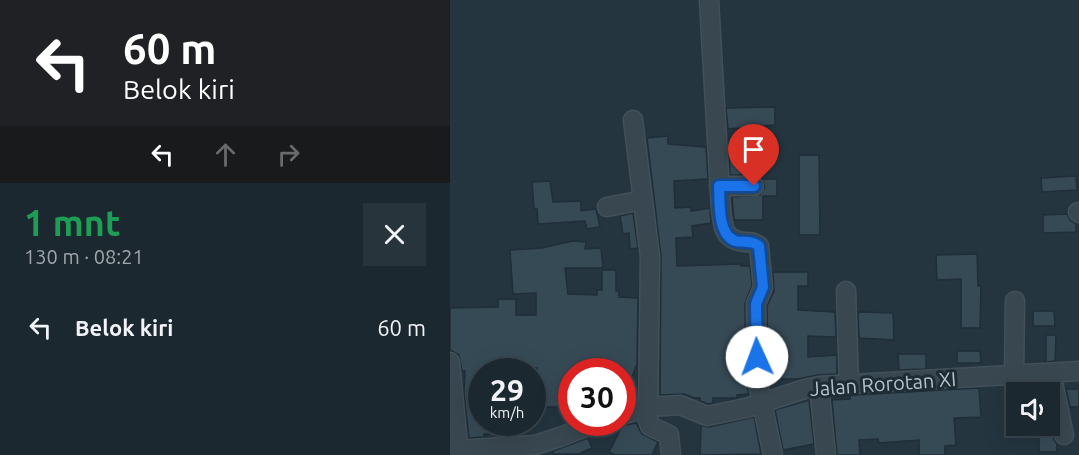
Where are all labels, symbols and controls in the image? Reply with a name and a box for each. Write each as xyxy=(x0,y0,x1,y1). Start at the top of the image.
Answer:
icon: left xyxy=(24,24,102,102)
text: 60 m xyxy=(123,25,217,72)
text: Belok kiri xyxy=(123,74,235,104)
pin xyxy=(728,124,779,186)
icon: arrive xyxy=(737,133,770,166)
icon: left xyxy=(146,138,179,171)
icon: ahead xyxy=(209,138,242,171)
icon: right xyxy=(272,138,305,171)
text: 1 mnt xyxy=(24,202,120,243)
button: close xyxy=(363,203,426,266)
text: 130 m · 08:21 xyxy=(24,245,144,268)
icon: left xyxy=(24,311,57,344)
text: Belok kiri xyxy=(75,315,173,340)
text: 60 m xyxy=(377,315,426,340)
position arrow xyxy=(725,325,789,389)
speed limit sign: 30 xyxy=(558,358,636,436)
street label: Jalan Rorotan XI xyxy=(809,367,957,400)
text: 29 xyxy=(490,373,524,407)
map controls xyxy=(1006,382,1060,436)
button: sound xyxy=(1006,382,1060,436)
text: km/h xyxy=(490,404,524,421)

